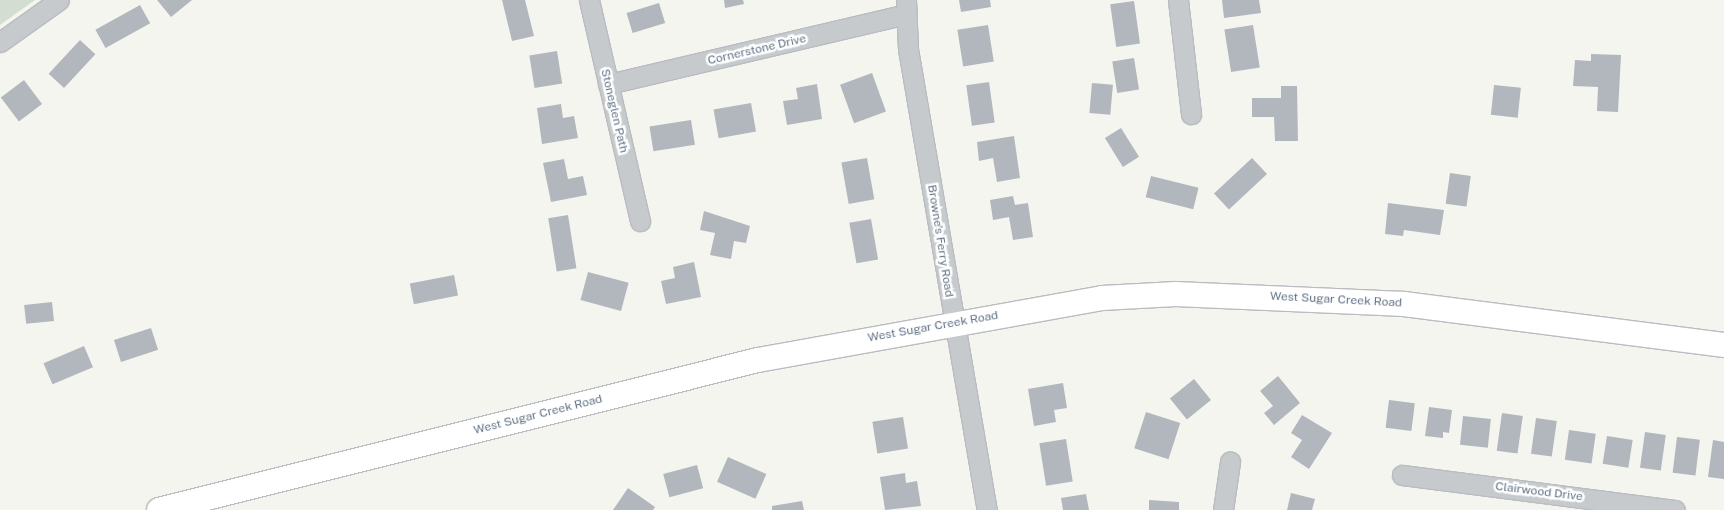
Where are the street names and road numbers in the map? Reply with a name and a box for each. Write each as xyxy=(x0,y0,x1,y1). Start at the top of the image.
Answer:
street label: Cornerstone Drive xyxy=(706,32,808,68)
street label: Stoneglen Path xyxy=(597,68,631,154)
street label: Browne's Ferry Road xyxy=(924,184,956,298)
street label: West Sugar Creek Road xyxy=(1270,289,1402,311)
street label: West Sugar Creek Road xyxy=(867,308,999,346)
street label: West Sugar Creek Road xyxy=(472,392,604,438)
street label: Clairwood Drive xyxy=(1494,479,1584,505)

